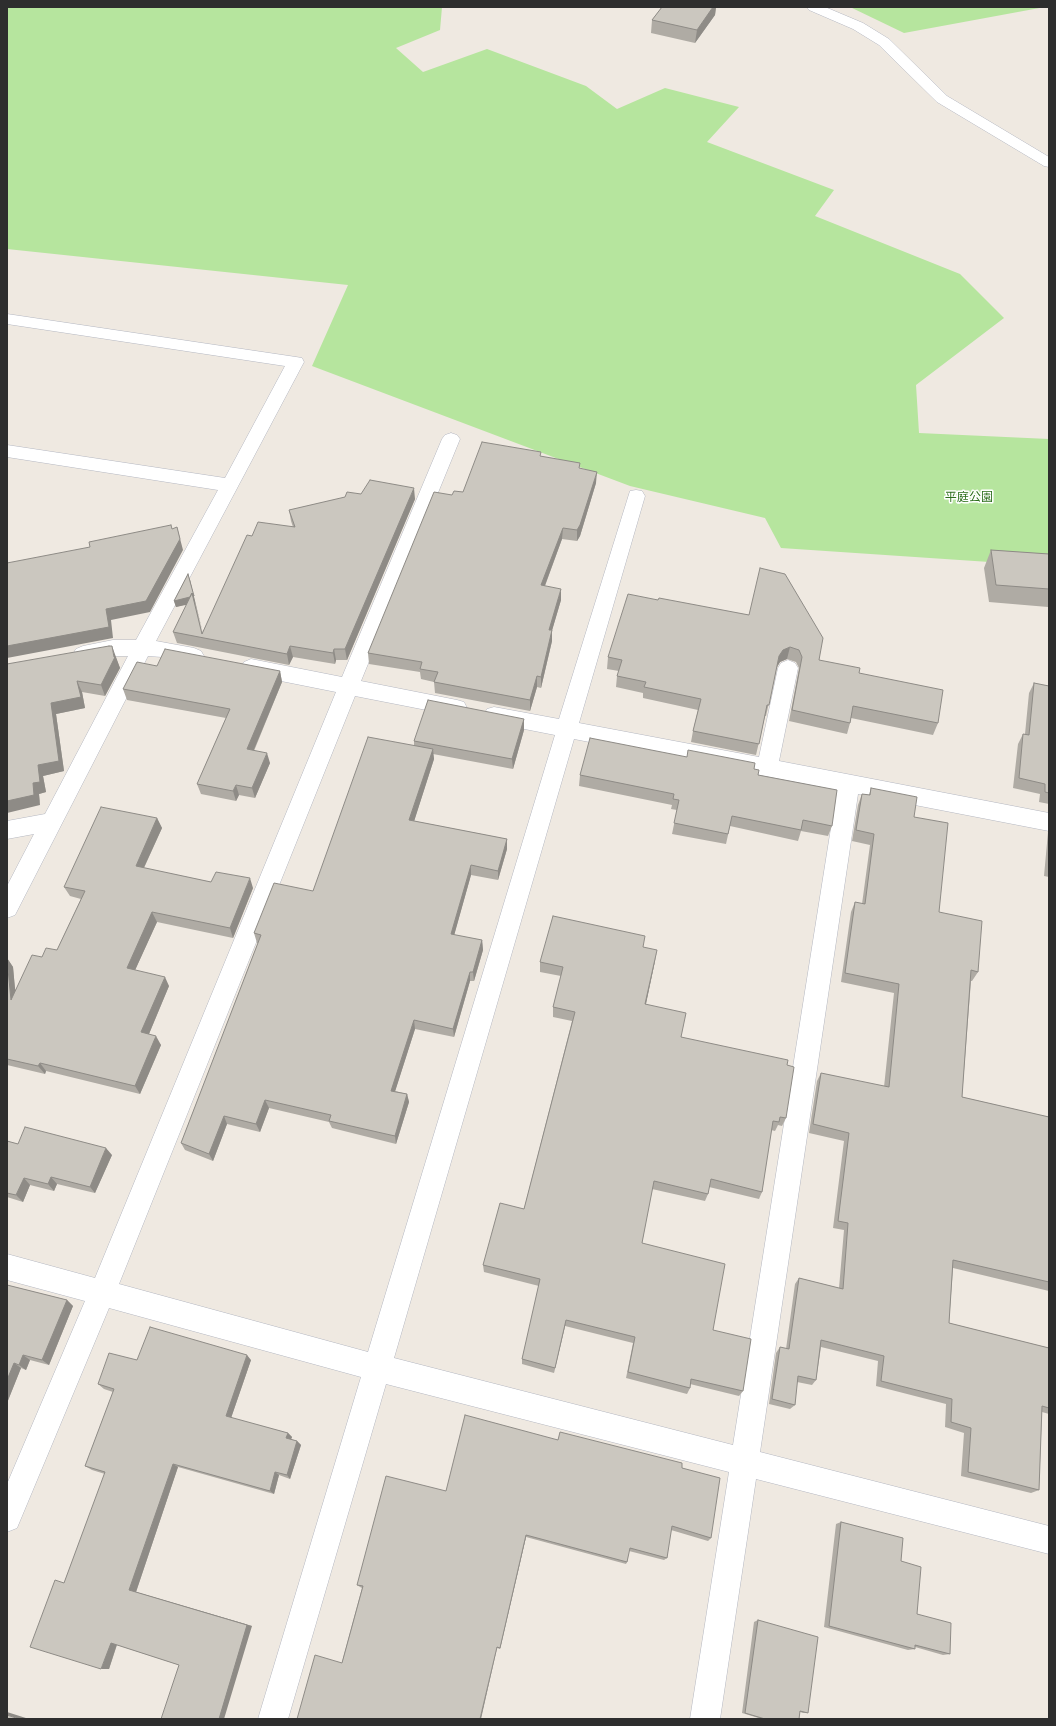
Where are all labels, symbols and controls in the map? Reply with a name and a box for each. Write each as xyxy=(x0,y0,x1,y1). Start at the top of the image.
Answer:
park label: 平庭公園 xyxy=(945,491,993,505)

